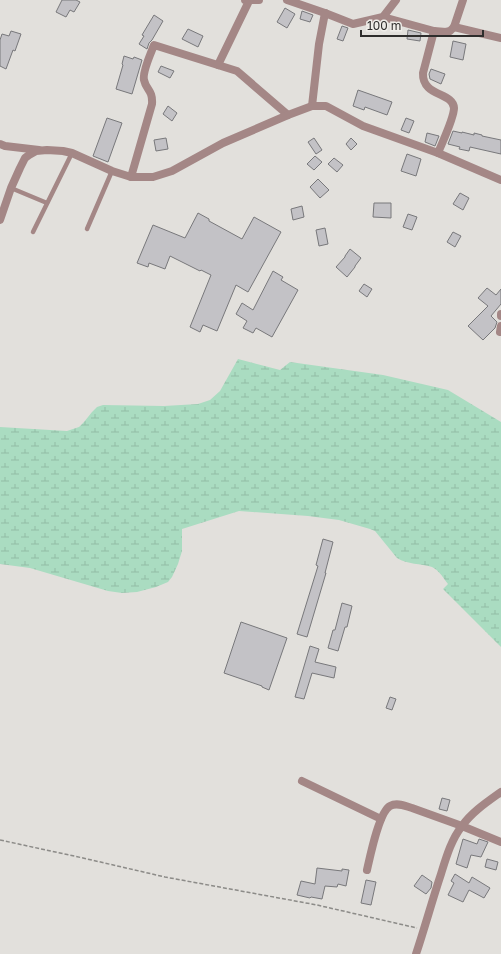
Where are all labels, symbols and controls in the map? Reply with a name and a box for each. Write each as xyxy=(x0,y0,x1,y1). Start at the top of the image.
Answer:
scale bar xyxy=(361,12,483,38)
text: 100 m xyxy=(367,18,401,33)

